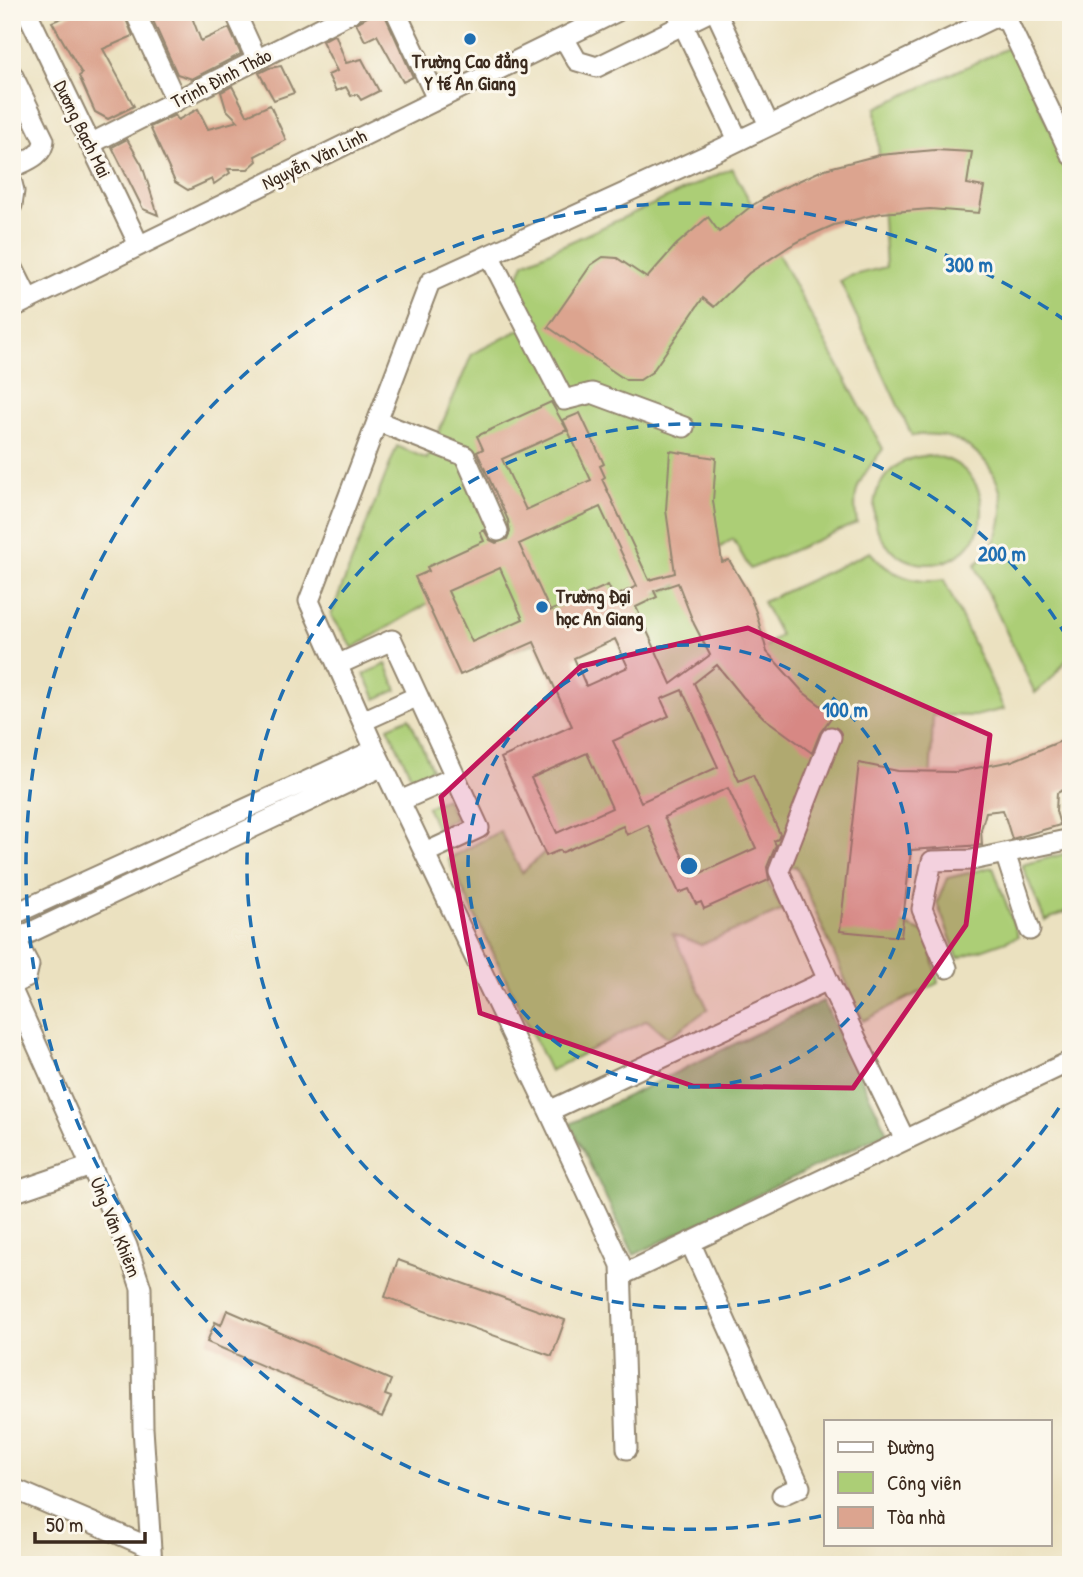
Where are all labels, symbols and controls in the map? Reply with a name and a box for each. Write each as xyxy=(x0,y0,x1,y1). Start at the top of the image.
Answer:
marker: Trường Cao đẳng Y tế An Giang xyxy=(462,31,478,47)
street label: Trịnh Đình Thảo xyxy=(167,42,276,114)
place label: Trường Cao đẳng Y tế An Giang xyxy=(411,48,528,97)
street label: Dương Bạch Mai xyxy=(48,76,118,182)
street label: Nguyễn Văn Linh xyxy=(257,122,371,196)
text: 300 m xyxy=(945,250,993,279)
text: 200 m xyxy=(978,539,1026,568)
place label: Trường Đại học An Giang xyxy=(555,583,644,632)
marker: Trường Đại học An Giang xyxy=(534,599,550,615)
text: 100 m xyxy=(822,695,868,724)
centre of rings xyxy=(677,854,701,878)
street label: Ung Văn Khiêm xyxy=(84,1173,148,1281)
legend xyxy=(824,1420,1052,1546)
text: Đường xyxy=(887,1432,934,1461)
text: Công viên xyxy=(887,1468,962,1497)
scale bar xyxy=(35,1500,145,1544)
text: Tòa nhà xyxy=(887,1502,945,1531)
text: 50 m xyxy=(46,1510,83,1539)

